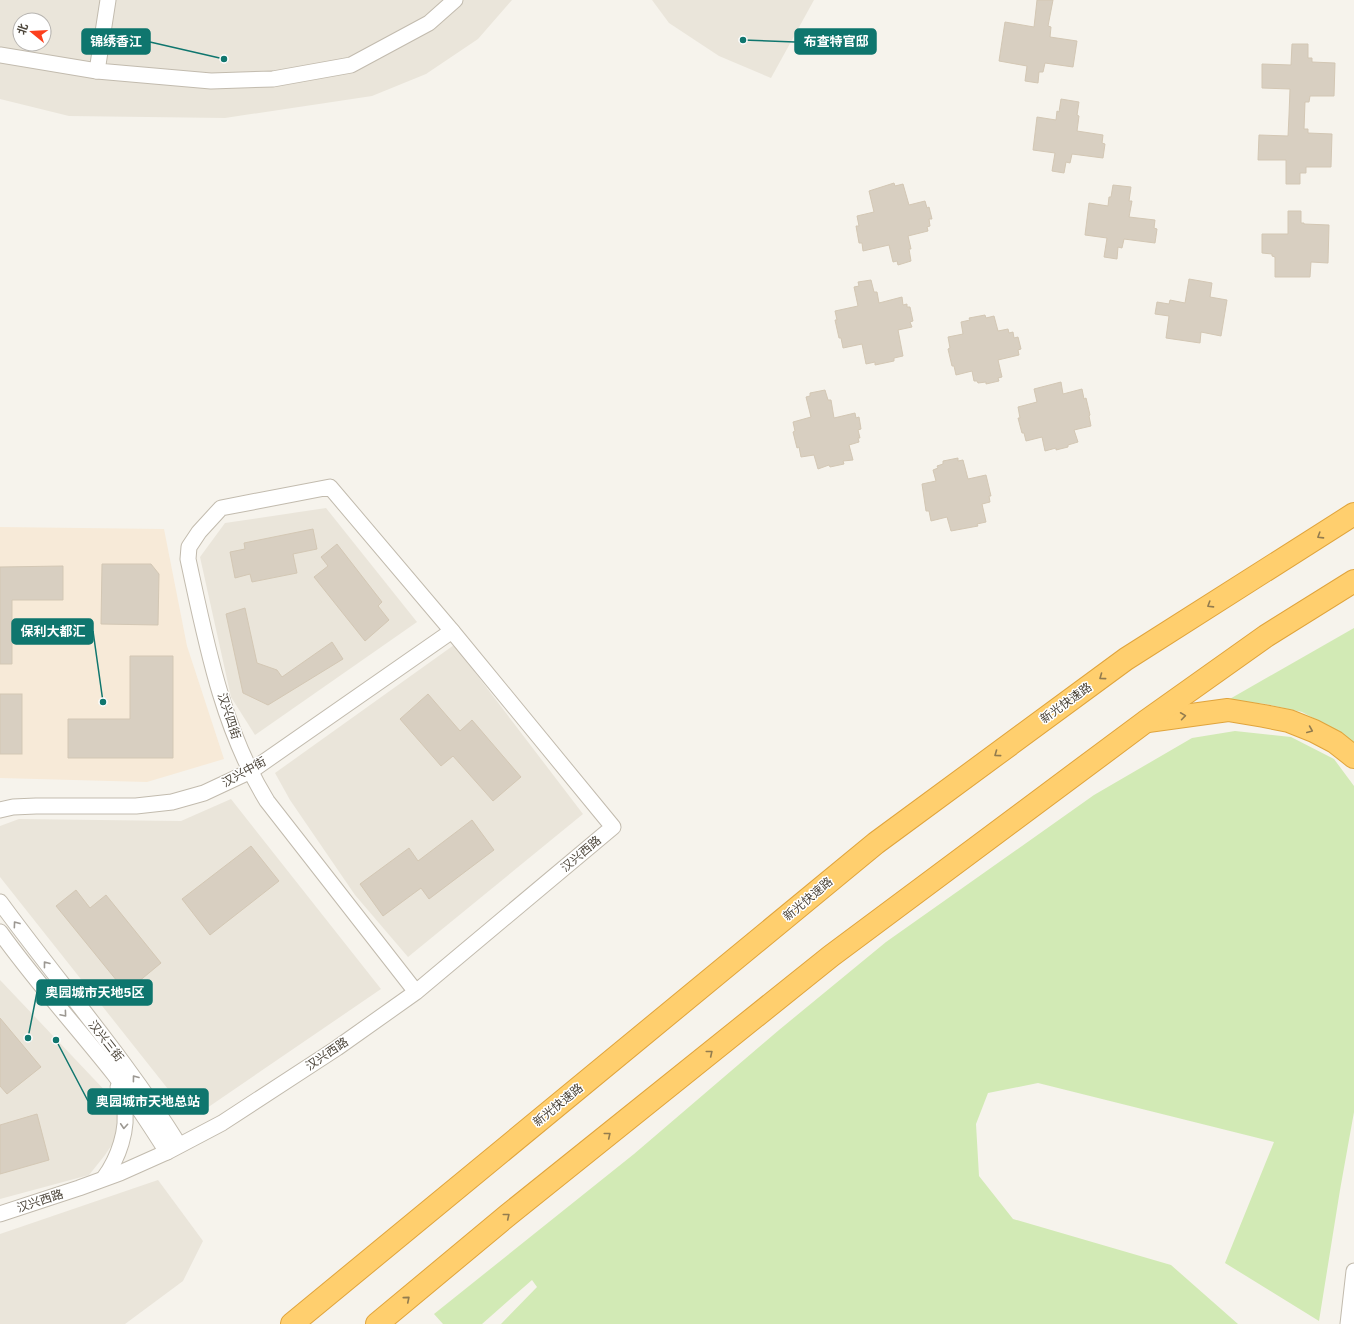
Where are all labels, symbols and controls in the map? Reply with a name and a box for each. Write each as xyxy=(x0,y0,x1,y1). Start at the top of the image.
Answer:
north arrow xyxy=(12,12,52,52)
text: 北 xyxy=(14,22,31,36)
callout: 锦绣香江 xyxy=(82,29,150,54)
callout: 布查特官邸 xyxy=(795,29,876,54)
text: 锦绣香江 xyxy=(90,33,142,50)
text: 布查特官邸 xyxy=(803,33,869,50)
one-way arrow xyxy=(1317,531,1324,538)
one-way arrow xyxy=(1207,601,1214,608)
callout: 保利大都汇 xyxy=(12,619,93,644)
text: 保利大都汇 xyxy=(20,623,86,640)
one-way arrow xyxy=(1099,672,1106,679)
street label: 新光快速路 xyxy=(1037,679,1094,726)
street label: 汉兴四街 xyxy=(215,691,244,741)
one-way arrow xyxy=(1180,712,1187,721)
one-way arrow xyxy=(1307,725,1314,733)
one-way arrow xyxy=(994,749,1001,757)
street label: 汉兴中街 xyxy=(219,753,268,790)
street label: 汉兴西路 xyxy=(557,832,604,875)
street label: 新光快速路 xyxy=(780,874,835,924)
one-way arrow xyxy=(13,921,21,928)
one-way arrow xyxy=(44,961,51,968)
callout: 奥园城市天地5区 xyxy=(37,980,152,1005)
text: 奥园城市天地5区 xyxy=(46,984,144,1001)
one-way arrow xyxy=(59,1009,66,1016)
street label: 汉兴三街 xyxy=(86,1017,127,1064)
street label: 汉兴西路 xyxy=(303,1034,351,1073)
one-way arrow xyxy=(705,1051,712,1058)
one-way arrow xyxy=(132,1075,139,1082)
street label: 新光快速路 xyxy=(530,1080,586,1129)
callout: 奥园城市天地总站 xyxy=(88,1089,208,1114)
text: 奥园城市天地总站 xyxy=(96,1093,200,1110)
one-way arrow xyxy=(119,1123,128,1129)
one-way arrow xyxy=(604,1132,611,1139)
street label: 汉兴西路 xyxy=(15,1186,65,1215)
one-way arrow xyxy=(502,1214,510,1221)
one-way arrow xyxy=(402,1297,409,1304)

